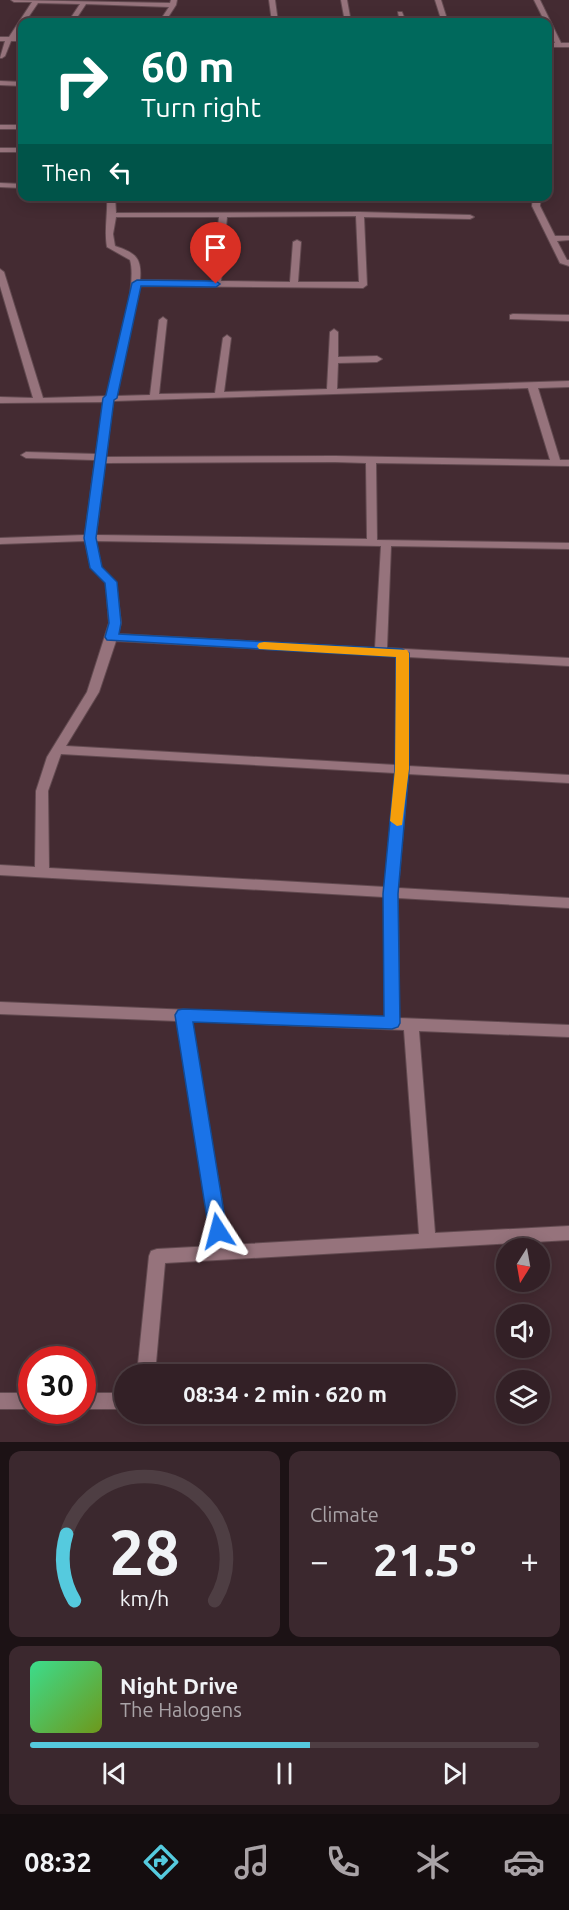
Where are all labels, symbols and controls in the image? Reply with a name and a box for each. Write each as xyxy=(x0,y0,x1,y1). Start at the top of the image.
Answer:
icon: right xyxy=(42,42,120,120)
text: 60 m xyxy=(141,43,235,90)
text: Turn right xyxy=(141,92,261,122)
icon: left xyxy=(104,156,137,189)
text: Then xyxy=(42,160,92,185)
pin xyxy=(190,222,241,284)
icon: arrive xyxy=(199,231,232,264)
position arrow xyxy=(186,1199,250,1263)
north arrow xyxy=(496,1238,550,1292)
map controls xyxy=(496,1238,550,1424)
button: sound xyxy=(496,1304,550,1358)
speed limit sign: 30 xyxy=(18,1346,96,1424)
button: layers xyxy=(496,1370,550,1424)
text: 08:34 · 2 min · 620 m xyxy=(183,1381,387,1406)
text: Climate xyxy=(310,1503,379,1526)
text: 28 xyxy=(109,1517,180,1587)
text: 21.5° xyxy=(373,1534,476,1585)
text: − xyxy=(310,1542,329,1579)
text: + xyxy=(520,1542,539,1579)
text: km/h xyxy=(120,1586,169,1610)
text: Night Drive xyxy=(120,1673,238,1698)
text: The Halogens xyxy=(120,1698,242,1721)
icon: previous xyxy=(98,1757,131,1790)
icon: pause xyxy=(268,1757,301,1790)
icon: next xyxy=(438,1757,471,1790)
icon: directions xyxy=(140,1841,182,1883)
icon: music xyxy=(231,1841,273,1883)
icon: phone xyxy=(322,1841,364,1883)
icon: climate xyxy=(412,1841,454,1883)
icon: car xyxy=(503,1841,545,1883)
text: 08:32 xyxy=(24,1847,92,1877)

